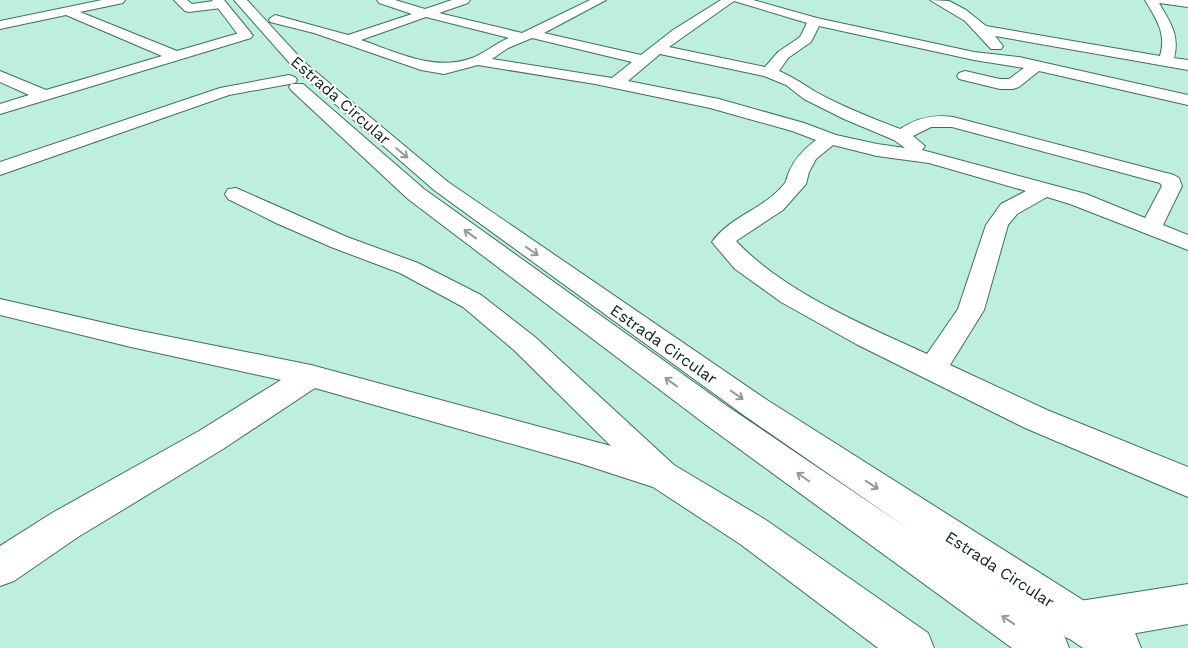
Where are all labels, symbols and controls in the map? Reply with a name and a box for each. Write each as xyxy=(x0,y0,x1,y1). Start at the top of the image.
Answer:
street label: Estrada Circular xyxy=(287,52,395,149)
one-way arrow xyxy=(396,147,409,159)
one-way arrow xyxy=(463,229,477,239)
one-way arrow xyxy=(525,245,538,256)
street label: Estrada Circular xyxy=(607,301,721,389)
one-way arrow xyxy=(664,377,678,387)
one-way arrow xyxy=(729,390,743,400)
one-way arrow xyxy=(796,472,810,482)
one-way arrow xyxy=(865,479,879,490)
street label: Estrada Circular xyxy=(942,527,1058,612)
one-way arrow xyxy=(1001,615,1015,626)

